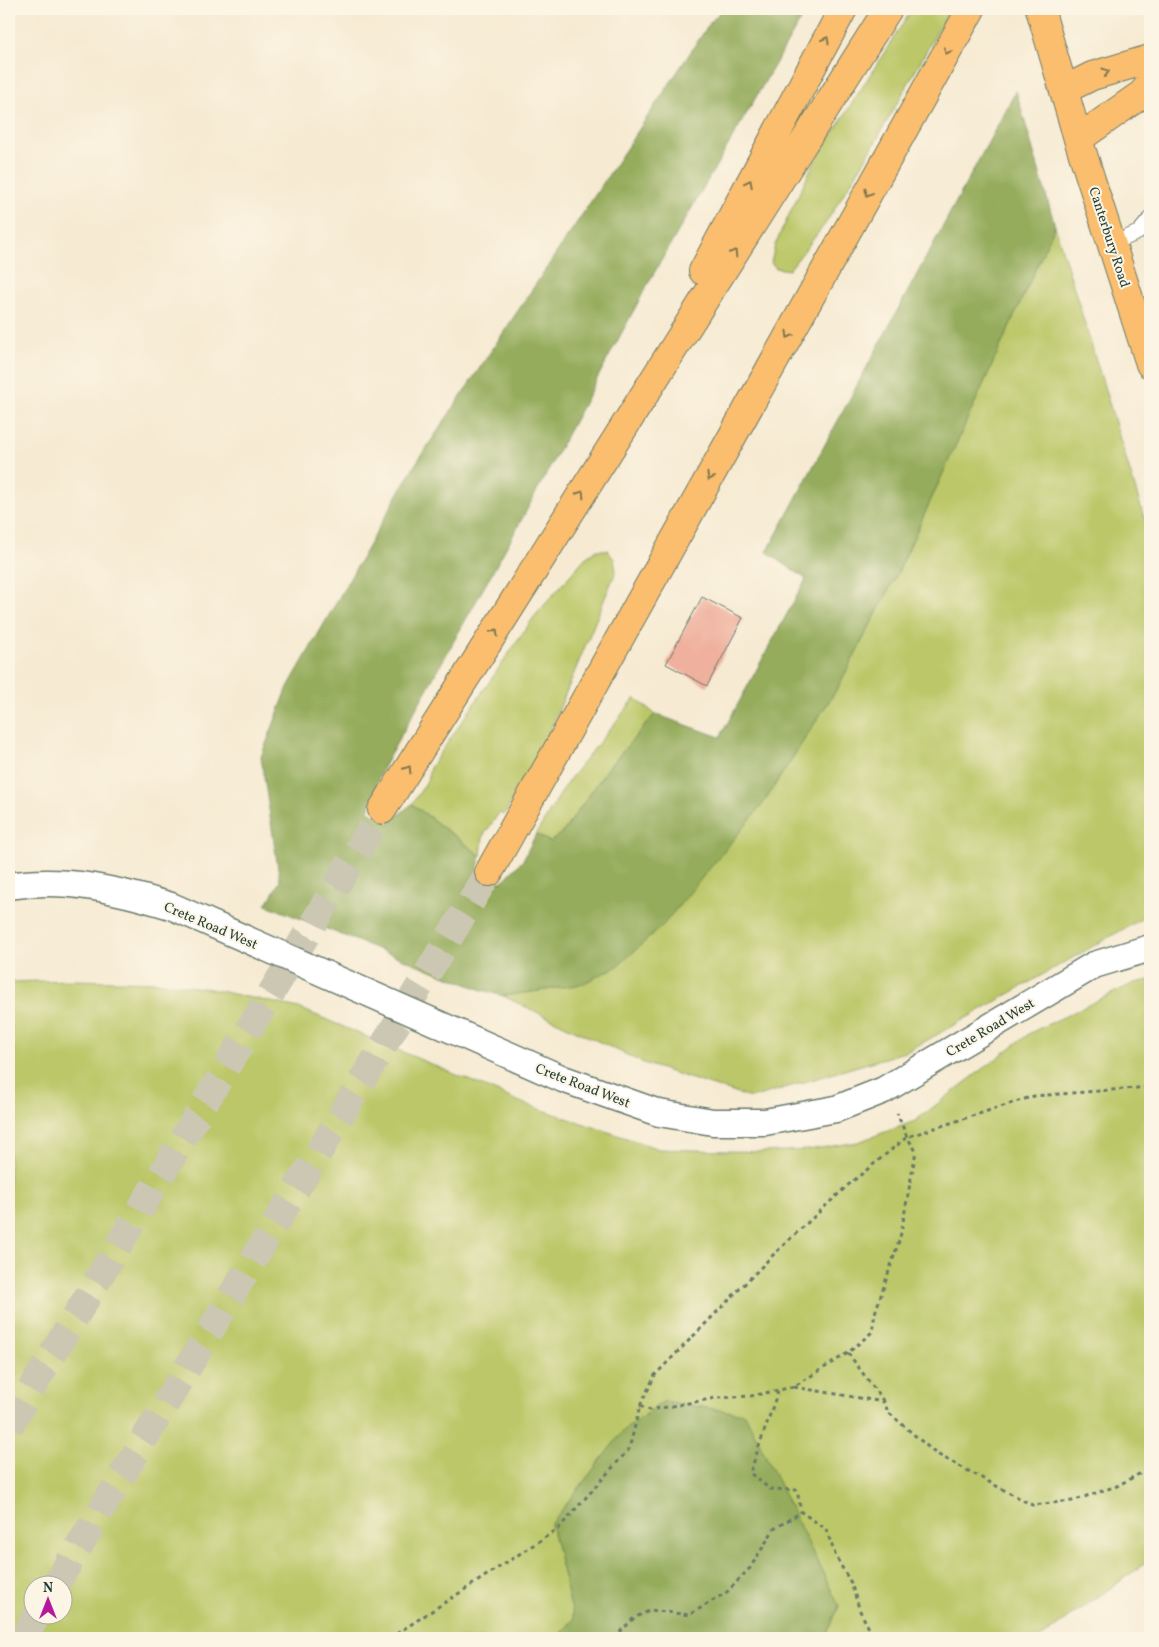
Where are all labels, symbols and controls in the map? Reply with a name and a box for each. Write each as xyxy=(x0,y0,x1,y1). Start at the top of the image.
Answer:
one-way arrow xyxy=(820,36,830,45)
one-way arrow xyxy=(944,46,954,55)
one-way arrow xyxy=(1101,67,1110,77)
one-way arrow xyxy=(743,179,753,188)
street label: Canterbury Road xyxy=(1083,185,1134,290)
one-way arrow xyxy=(864,188,874,197)
one-way arrow xyxy=(727,250,737,259)
one-way arrow xyxy=(785,330,795,339)
one-way arrow xyxy=(706,472,716,481)
one-way arrow xyxy=(575,491,585,500)
one-way arrow xyxy=(488,628,498,637)
one-way arrow xyxy=(402,765,411,775)
street label: Crete Road West xyxy=(161,898,260,955)
street label: Crete Road West xyxy=(943,994,1039,1062)
street label: Crete Road West xyxy=(532,1060,633,1113)
north arrow xyxy=(22,1574,72,1624)
text: N xyxy=(43,1579,53,1598)

